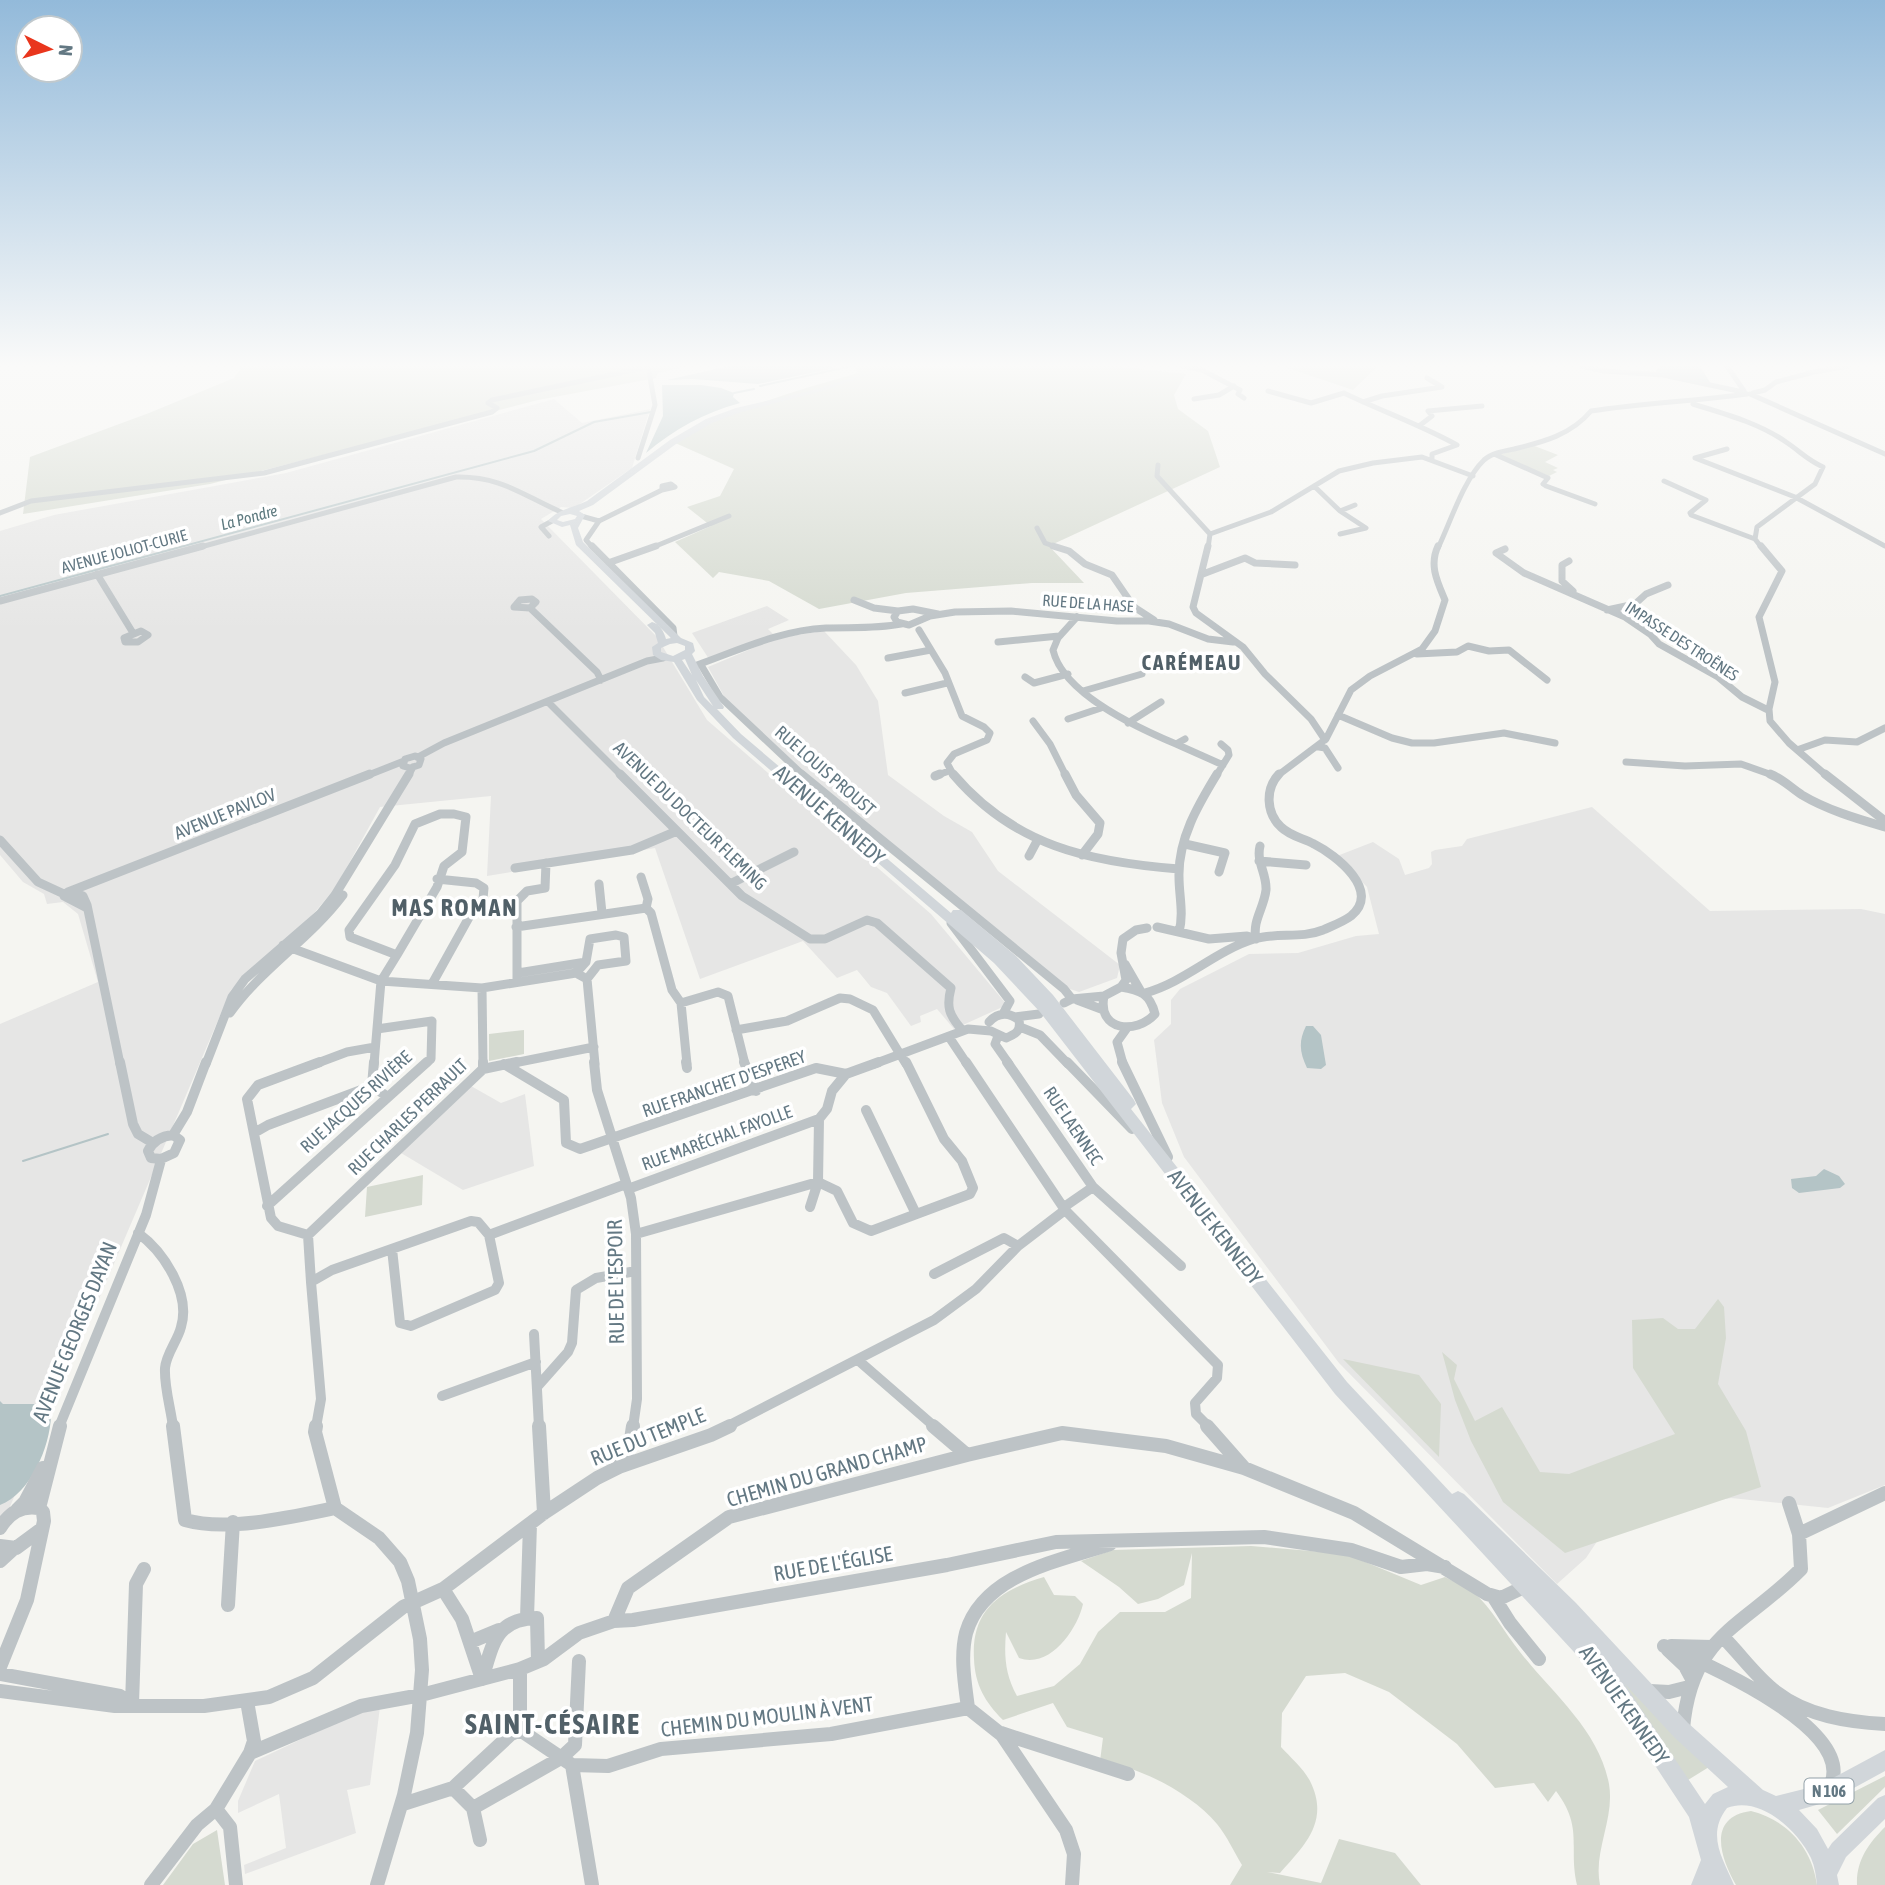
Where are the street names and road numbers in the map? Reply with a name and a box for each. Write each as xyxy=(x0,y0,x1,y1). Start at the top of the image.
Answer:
street label: AVENUE JOLIOT-CURIE xyxy=(59,525,189,576)
street label: RUE DE LA HASE xyxy=(1042,591,1134,615)
street label: IMPASSE DES TROËNES xyxy=(1622,598,1742,684)
street label: RUE LOUIS PROUST xyxy=(771,721,880,820)
street label: AVENUE DU DOCTEUR FLEMING xyxy=(609,737,771,894)
street label: AVENUE KENNEDY xyxy=(769,760,891,869)
street label: AVENUE PAVLOV xyxy=(171,784,279,843)
street label: RUE JACQUES RIVIÈRE xyxy=(296,1046,416,1157)
street label: RUE FRANCHET D'ESPEREY xyxy=(639,1046,808,1121)
street label: RUE CHARLES PERRAULT xyxy=(344,1054,472,1179)
street label: RUE LAENNEC xyxy=(1039,1082,1107,1169)
street label: RUE MARÉCHAL FAYOLLE xyxy=(639,1100,795,1175)
street label: AVENUE KENNEDY xyxy=(1163,1164,1268,1289)
street label: RUE DE L'ESPOIR xyxy=(602,1219,628,1345)
street label: AVENUE GEORGES DAYAN xyxy=(27,1238,121,1425)
street label: RUE DU TEMPLE xyxy=(587,1402,708,1470)
street label: CHEMIN DU GRAND CHAMP xyxy=(724,1431,930,1511)
street label: RUE DE L'ÉGLISE xyxy=(772,1541,894,1585)
street label: AVENUE KENNEDY xyxy=(1575,1641,1675,1769)
street label: CHEMIN DU MOULIN À VENT xyxy=(659,1691,874,1741)
road number: N 106 xyxy=(1804,1778,1854,1804)

